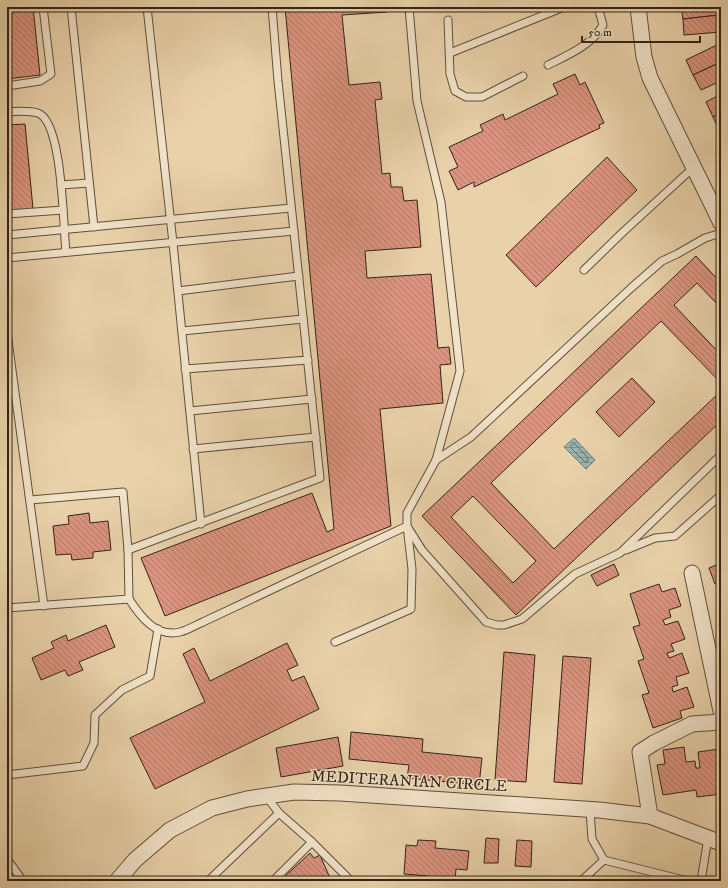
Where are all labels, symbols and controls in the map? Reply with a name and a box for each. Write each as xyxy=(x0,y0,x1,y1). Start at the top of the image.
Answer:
scale bar xyxy=(582,18,700,44)
text: 50 m xyxy=(588,25,612,40)
street label: MEDITERANIAN CIRCLE xyxy=(310,766,508,796)

